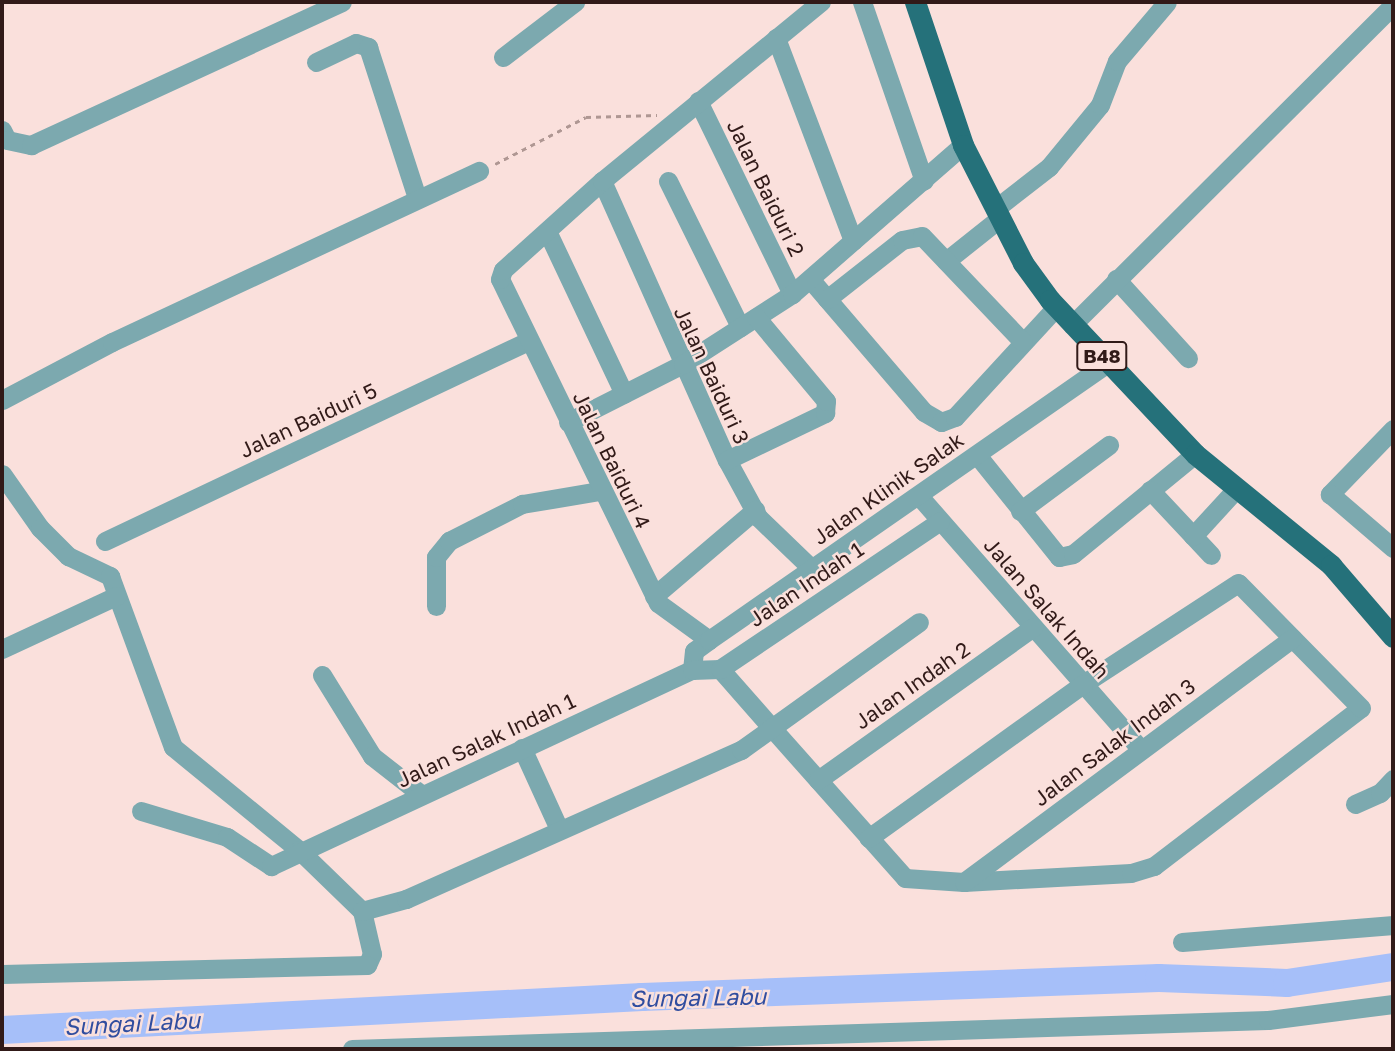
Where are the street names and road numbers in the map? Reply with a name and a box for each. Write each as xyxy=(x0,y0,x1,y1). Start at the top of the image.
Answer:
street label: Jalan Baiduri 2 xyxy=(722,116,810,260)
street label: Jalan Baiduri 3 xyxy=(669,302,755,448)
road number: B48 xyxy=(1076,340,1128,372)
street label: Jalan Baiduri 5 xyxy=(235,377,381,463)
street label: Jalan Baiduri 4 xyxy=(568,387,656,533)
street label: Jalan Klinik Salak xyxy=(808,427,968,549)
street label: Jalan Salak Indah xyxy=(979,532,1115,684)
street label: Jalan Indah 1 xyxy=(744,536,868,632)
street label: Jalan Indah 2 xyxy=(850,636,974,734)
street label: Jalan Salak Indah 3 xyxy=(1028,673,1200,811)
street label: Jalan Salak Indah 1 xyxy=(393,688,579,792)

